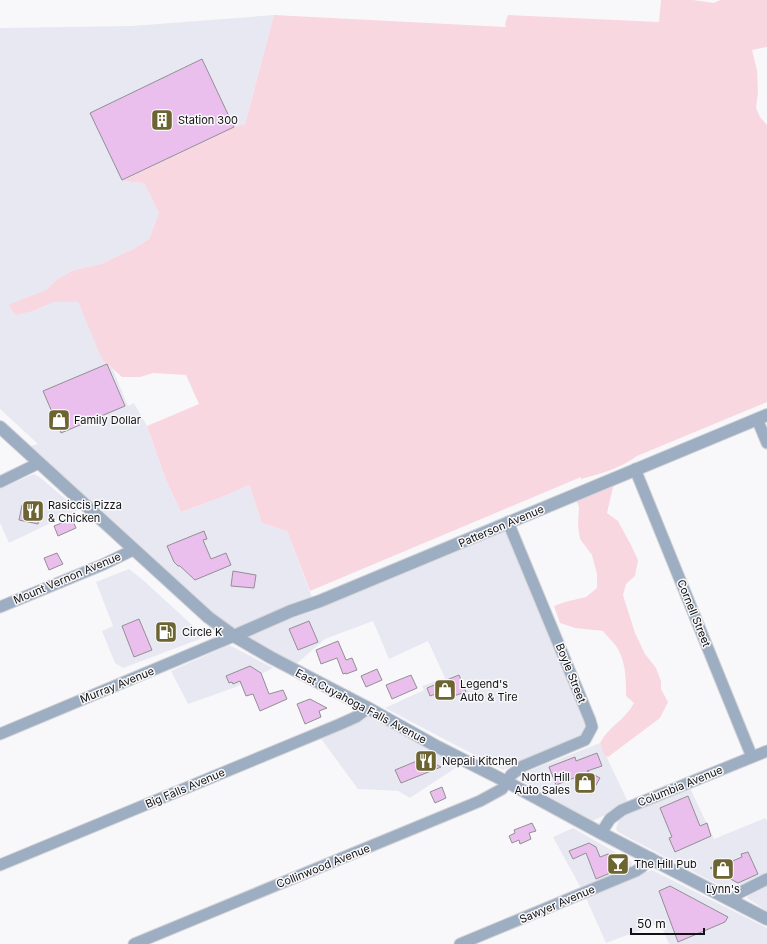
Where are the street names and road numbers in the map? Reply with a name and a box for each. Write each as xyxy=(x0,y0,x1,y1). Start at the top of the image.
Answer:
street label: Patterson Avenue xyxy=(456,502,546,550)
street label: Mount Vernon Avenue xyxy=(11,549,123,607)
street label: Cornell Street xyxy=(674,577,714,649)
street label: Boyle Street xyxy=(553,641,589,705)
street label: Murray Avenue xyxy=(78,664,156,706)
street label: East Cuyahoga Falls Avenue xyxy=(293,665,429,747)
street label: Columbia Avenue xyxy=(635,763,725,809)
street label: Big Falls Avenue xyxy=(143,765,227,811)
street label: Collinwood Avenue xyxy=(274,841,372,891)
street label: Sawyer Avenue xyxy=(517,882,597,926)

